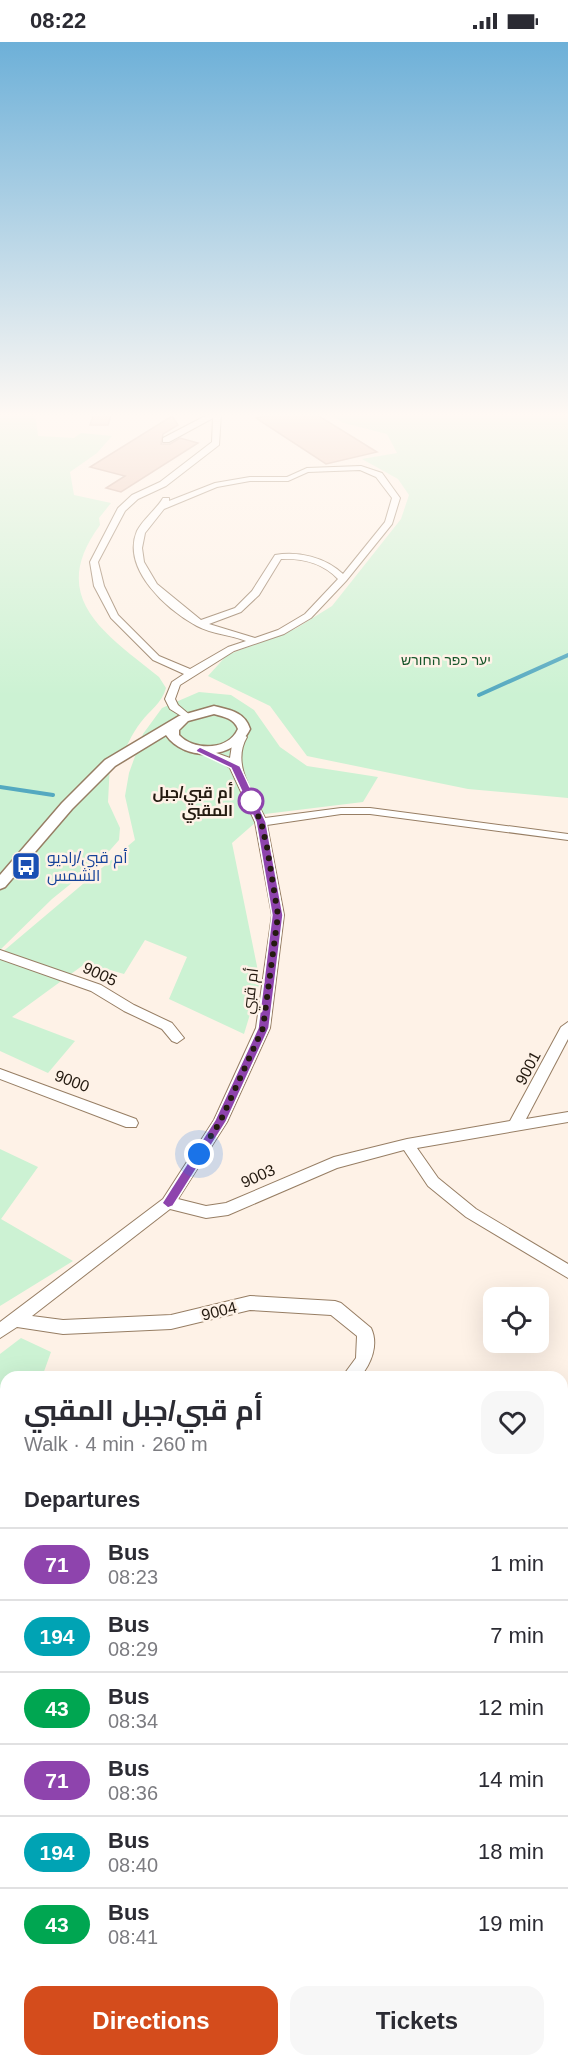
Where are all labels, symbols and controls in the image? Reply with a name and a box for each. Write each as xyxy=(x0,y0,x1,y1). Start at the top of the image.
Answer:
text: 08:22 xyxy=(30,8,86,33)
park label: יער כפר החורש xyxy=(401,652,491,668)
place label: أم قبي/جبل المقبي xyxy=(152,782,233,823)
marker: أم قبي/جبل المقبي xyxy=(238,788,264,814)
place label: أم قبي/راديو الشمس xyxy=(47,848,127,886)
bus stop icon: أم قبي/راديو الشمس xyxy=(10,850,42,882)
street label: 9005 xyxy=(80,959,120,989)
street label: أم قبي xyxy=(238,967,266,1016)
street label: 9001 xyxy=(512,1048,544,1088)
street label: 9000 xyxy=(52,1067,92,1095)
your location xyxy=(184,1139,214,1169)
street label: 9003 xyxy=(238,1161,278,1191)
map controls xyxy=(483,1287,549,1353)
button: locate xyxy=(483,1287,549,1353)
street label: 9004 xyxy=(200,1298,238,1324)
button: heart xyxy=(481,1391,544,1454)
text: أم قبي/جبل المقبي xyxy=(24,1395,263,1426)
text: Walk · 4 min · 260 m xyxy=(24,1433,208,1455)
text: Departures xyxy=(24,1487,140,1512)
text: Bus xyxy=(108,1540,150,1565)
text: 1 min xyxy=(490,1551,544,1576)
text: 71 xyxy=(45,1553,69,1576)
text: 08:23 xyxy=(108,1566,158,1588)
text: Bus xyxy=(108,1612,150,1637)
text: 7 min xyxy=(490,1623,544,1648)
text: 194 xyxy=(39,1625,75,1648)
text: 08:29 xyxy=(108,1638,158,1660)
text: Bus xyxy=(108,1684,150,1709)
text: 12 min xyxy=(478,1695,544,1720)
text: 43 xyxy=(45,1697,69,1720)
text: 08:34 xyxy=(108,1710,158,1732)
text: Bus xyxy=(108,1756,150,1781)
text: 14 min xyxy=(478,1767,544,1792)
text: 71 xyxy=(45,1769,69,1792)
text: 08:36 xyxy=(108,1782,158,1804)
text: Bus xyxy=(108,1828,150,1853)
text: 18 min xyxy=(478,1839,544,1864)
text: 194 xyxy=(39,1841,75,1864)
text: 08:40 xyxy=(108,1854,158,1876)
text: Bus xyxy=(108,1900,150,1925)
text: 19 min xyxy=(478,1911,544,1936)
text: 43 xyxy=(45,1913,69,1936)
text: 08:41 xyxy=(108,1926,158,1948)
button: Directions xyxy=(24,1986,278,2055)
button: Tickets xyxy=(290,1986,544,2055)

